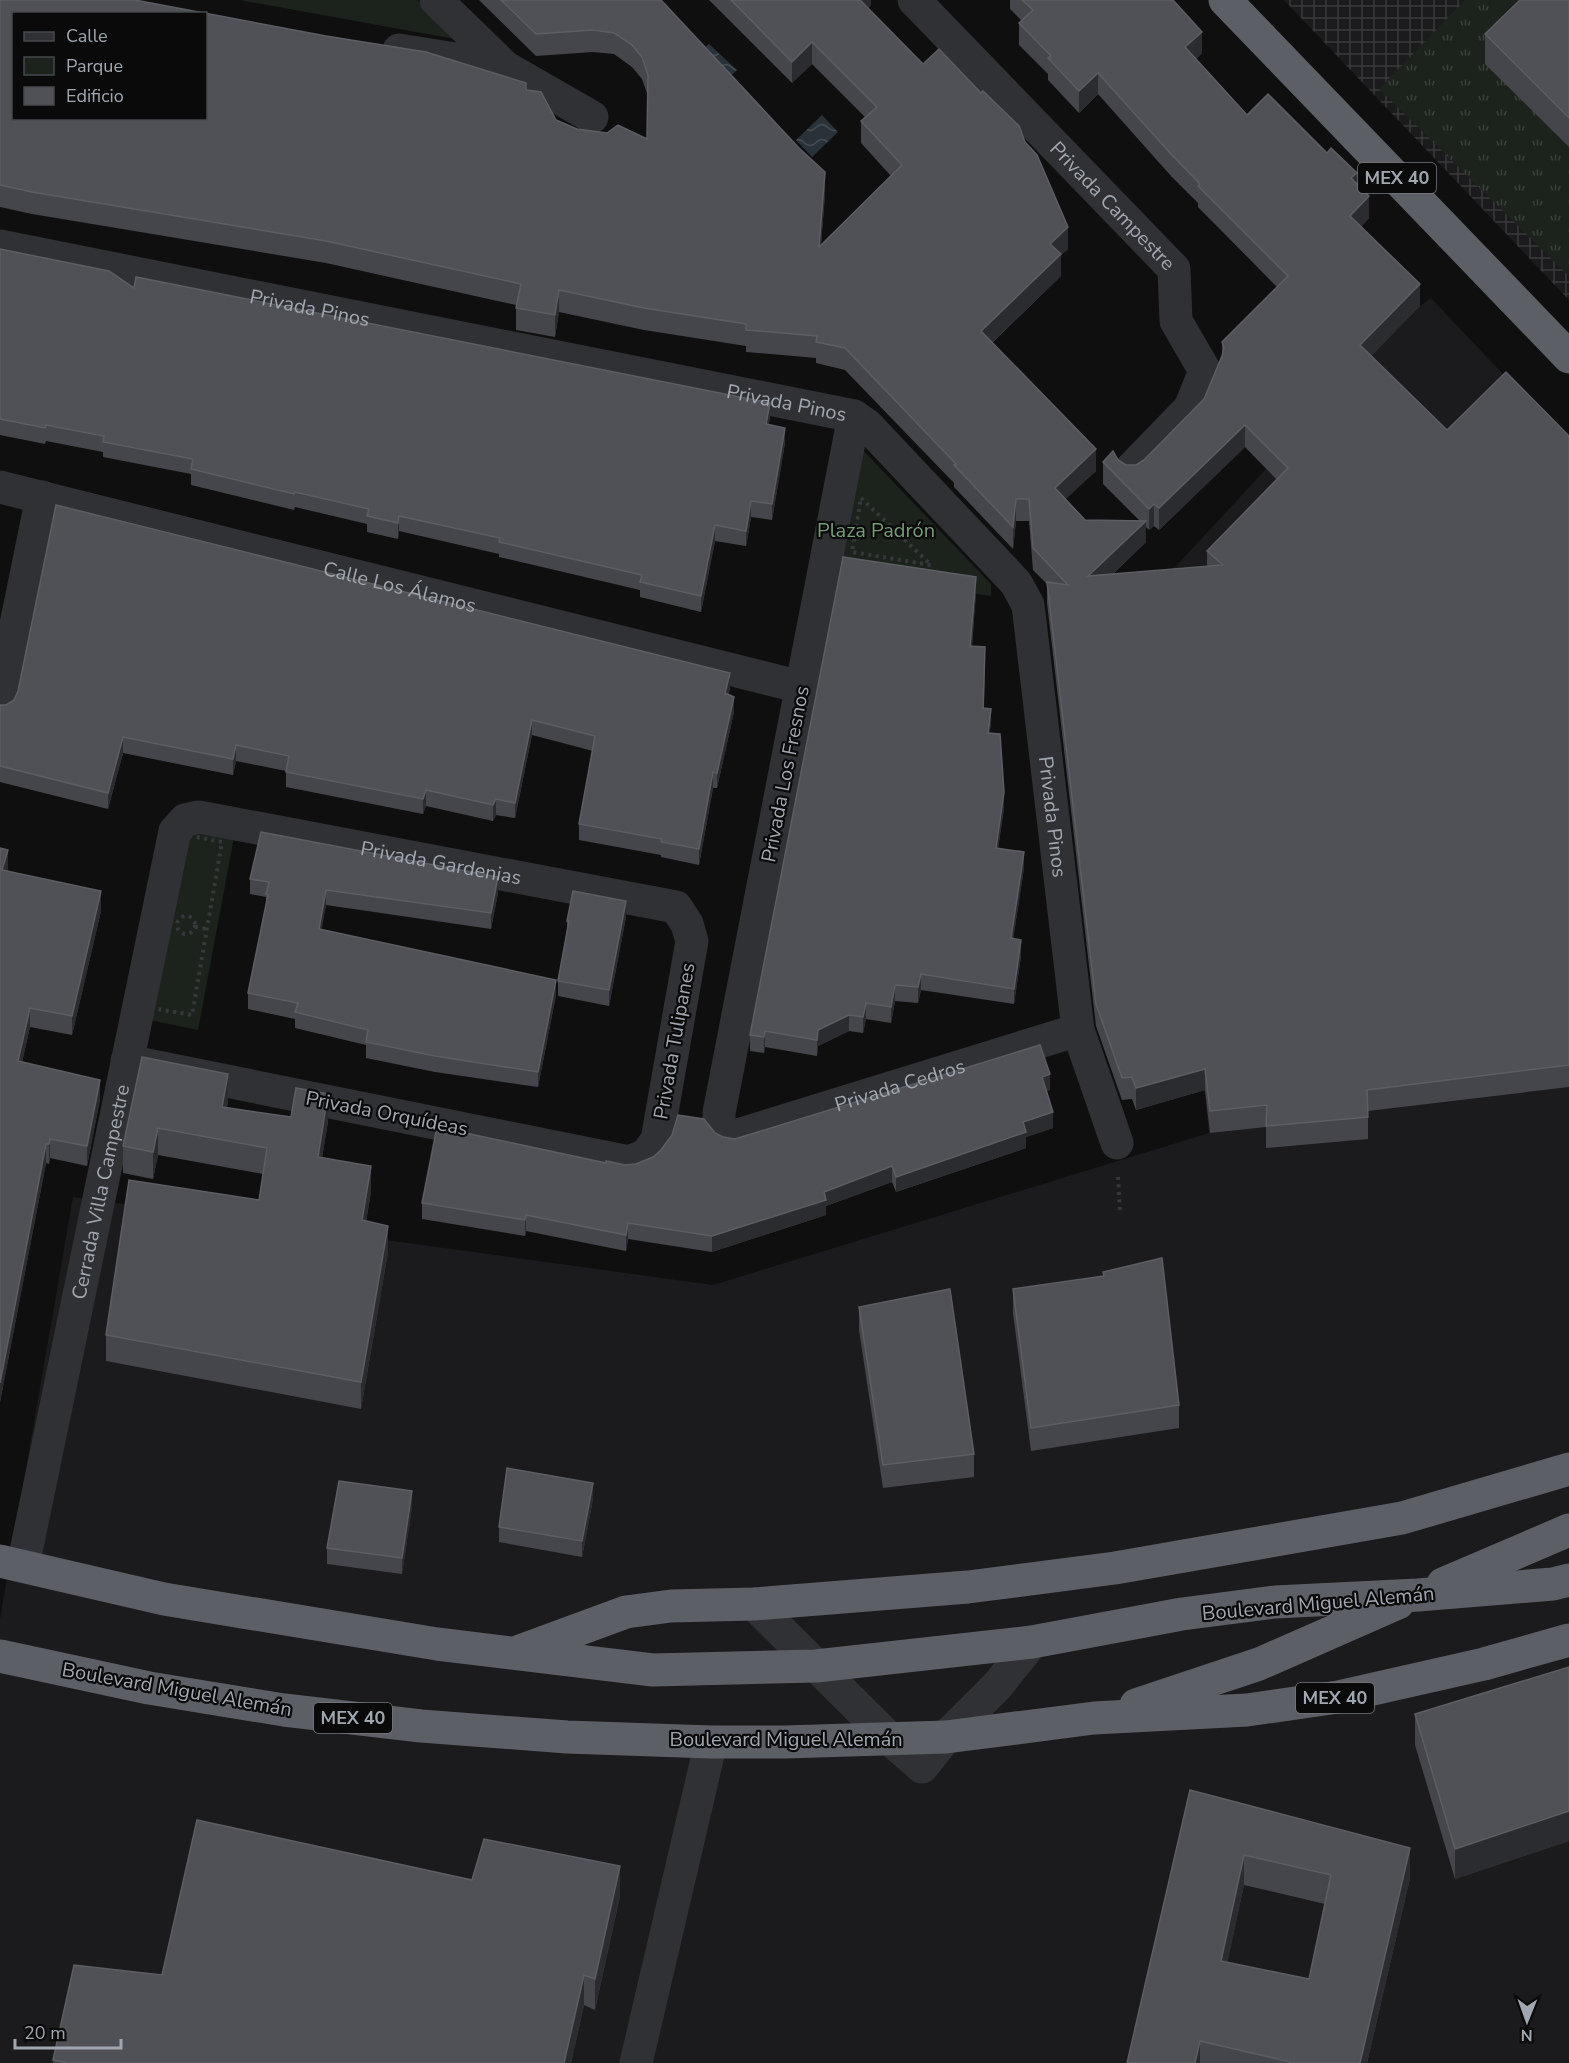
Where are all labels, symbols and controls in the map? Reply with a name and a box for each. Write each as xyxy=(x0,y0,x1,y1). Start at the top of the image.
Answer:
legend xyxy=(12,12,207,120)
text: Calle xyxy=(66,24,108,48)
text: Parque xyxy=(66,54,123,78)
text: Edificio xyxy=(66,84,124,108)
street label: Privada Campestre xyxy=(1044,136,1181,276)
road number: MEX 40 xyxy=(1358,163,1436,193)
street label: Privada Pinos xyxy=(247,283,372,333)
street label: Privada Pinos xyxy=(724,378,849,428)
park label: Plaza Padrón xyxy=(817,517,935,544)
street label: Calle Los Álamos xyxy=(320,555,479,619)
street label: Privada Los Fresnos xyxy=(755,684,816,865)
street label: Privada Pinos xyxy=(1032,755,1073,879)
street label: Privada Gardenias xyxy=(358,835,524,892)
street label: Privada Tulipanes xyxy=(647,961,702,1122)
street label: Privada Cedros xyxy=(831,1053,969,1118)
street label: Cerrada Villa Campestre xyxy=(65,1082,136,1302)
street label: Privada Orquídeas xyxy=(303,1085,470,1142)
street label: Boulevard Miguel Alemán xyxy=(1201,1580,1435,1627)
street label: Boulevard Miguel Alemán xyxy=(60,1656,294,1723)
road number: MEX 40 xyxy=(1296,1683,1374,1713)
road number: MEX 40 xyxy=(314,1703,392,1733)
street label: Boulevard Miguel Alemán xyxy=(669,1726,903,1753)
north arrow xyxy=(1497,1991,1557,2051)
scale bar xyxy=(15,2012,122,2050)
text: 20 m xyxy=(24,2021,66,2045)
text: N xyxy=(1521,2024,1533,2046)

